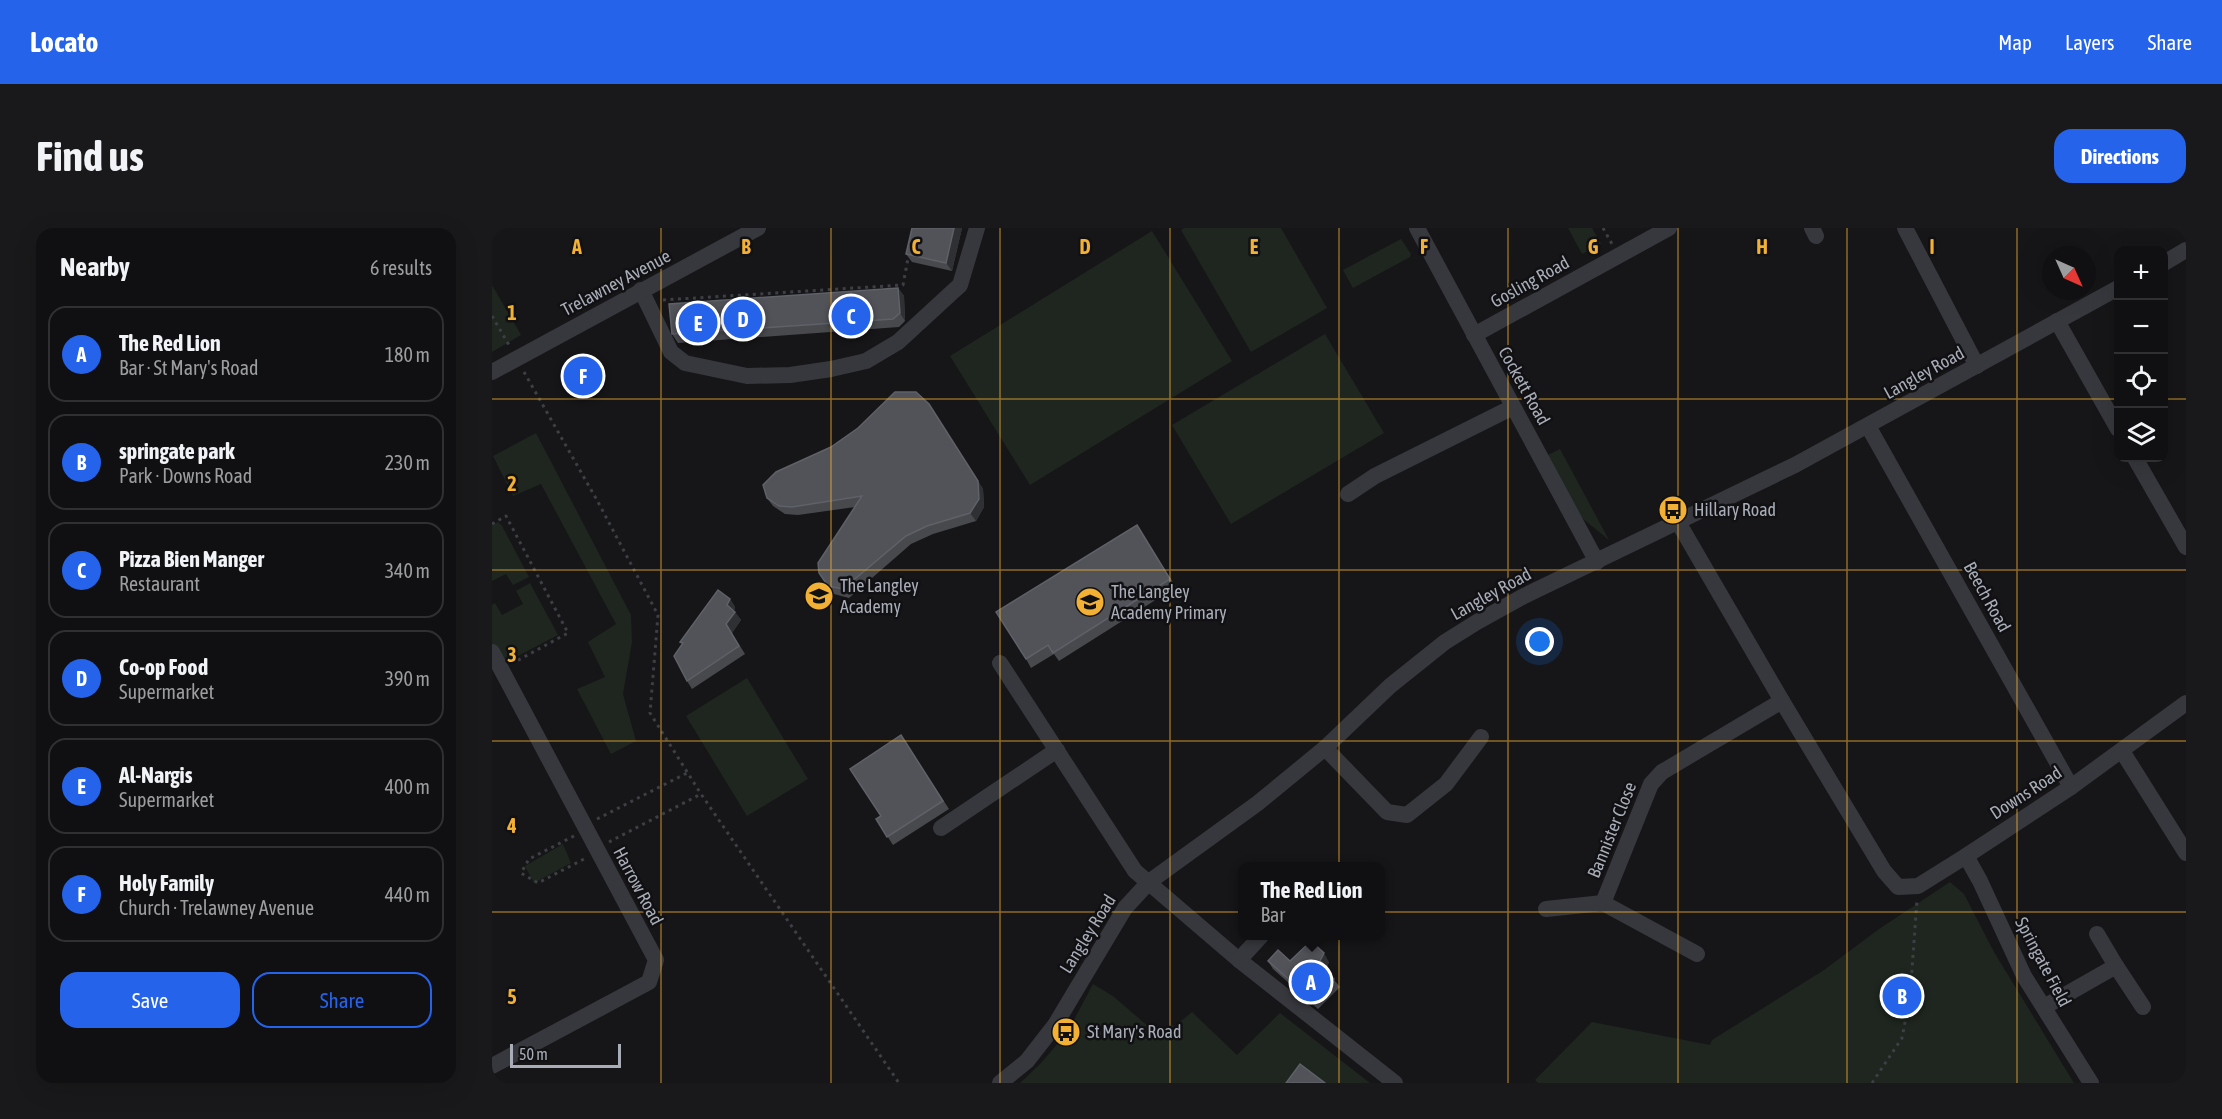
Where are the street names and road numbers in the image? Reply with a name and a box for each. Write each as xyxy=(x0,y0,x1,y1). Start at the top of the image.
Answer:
street label: Trelawney Avenue xyxy=(558,245,674,321)
street label: Gosling Road xyxy=(1487,251,1573,312)
street label: Langley Road xyxy=(1880,342,1968,403)
street label: Cockett Road xyxy=(1494,343,1555,429)
street label: Beech Road xyxy=(1960,558,2015,635)
street label: Langley Road xyxy=(1447,563,1535,624)
street label: Downs Road xyxy=(1986,762,2065,823)
street label: Bannister Close xyxy=(1583,779,1640,881)
street label: Harrow Road xyxy=(609,843,668,928)
street label: Langley Road xyxy=(1055,891,1120,977)
street label: Springate Field xyxy=(2011,913,2076,1010)

